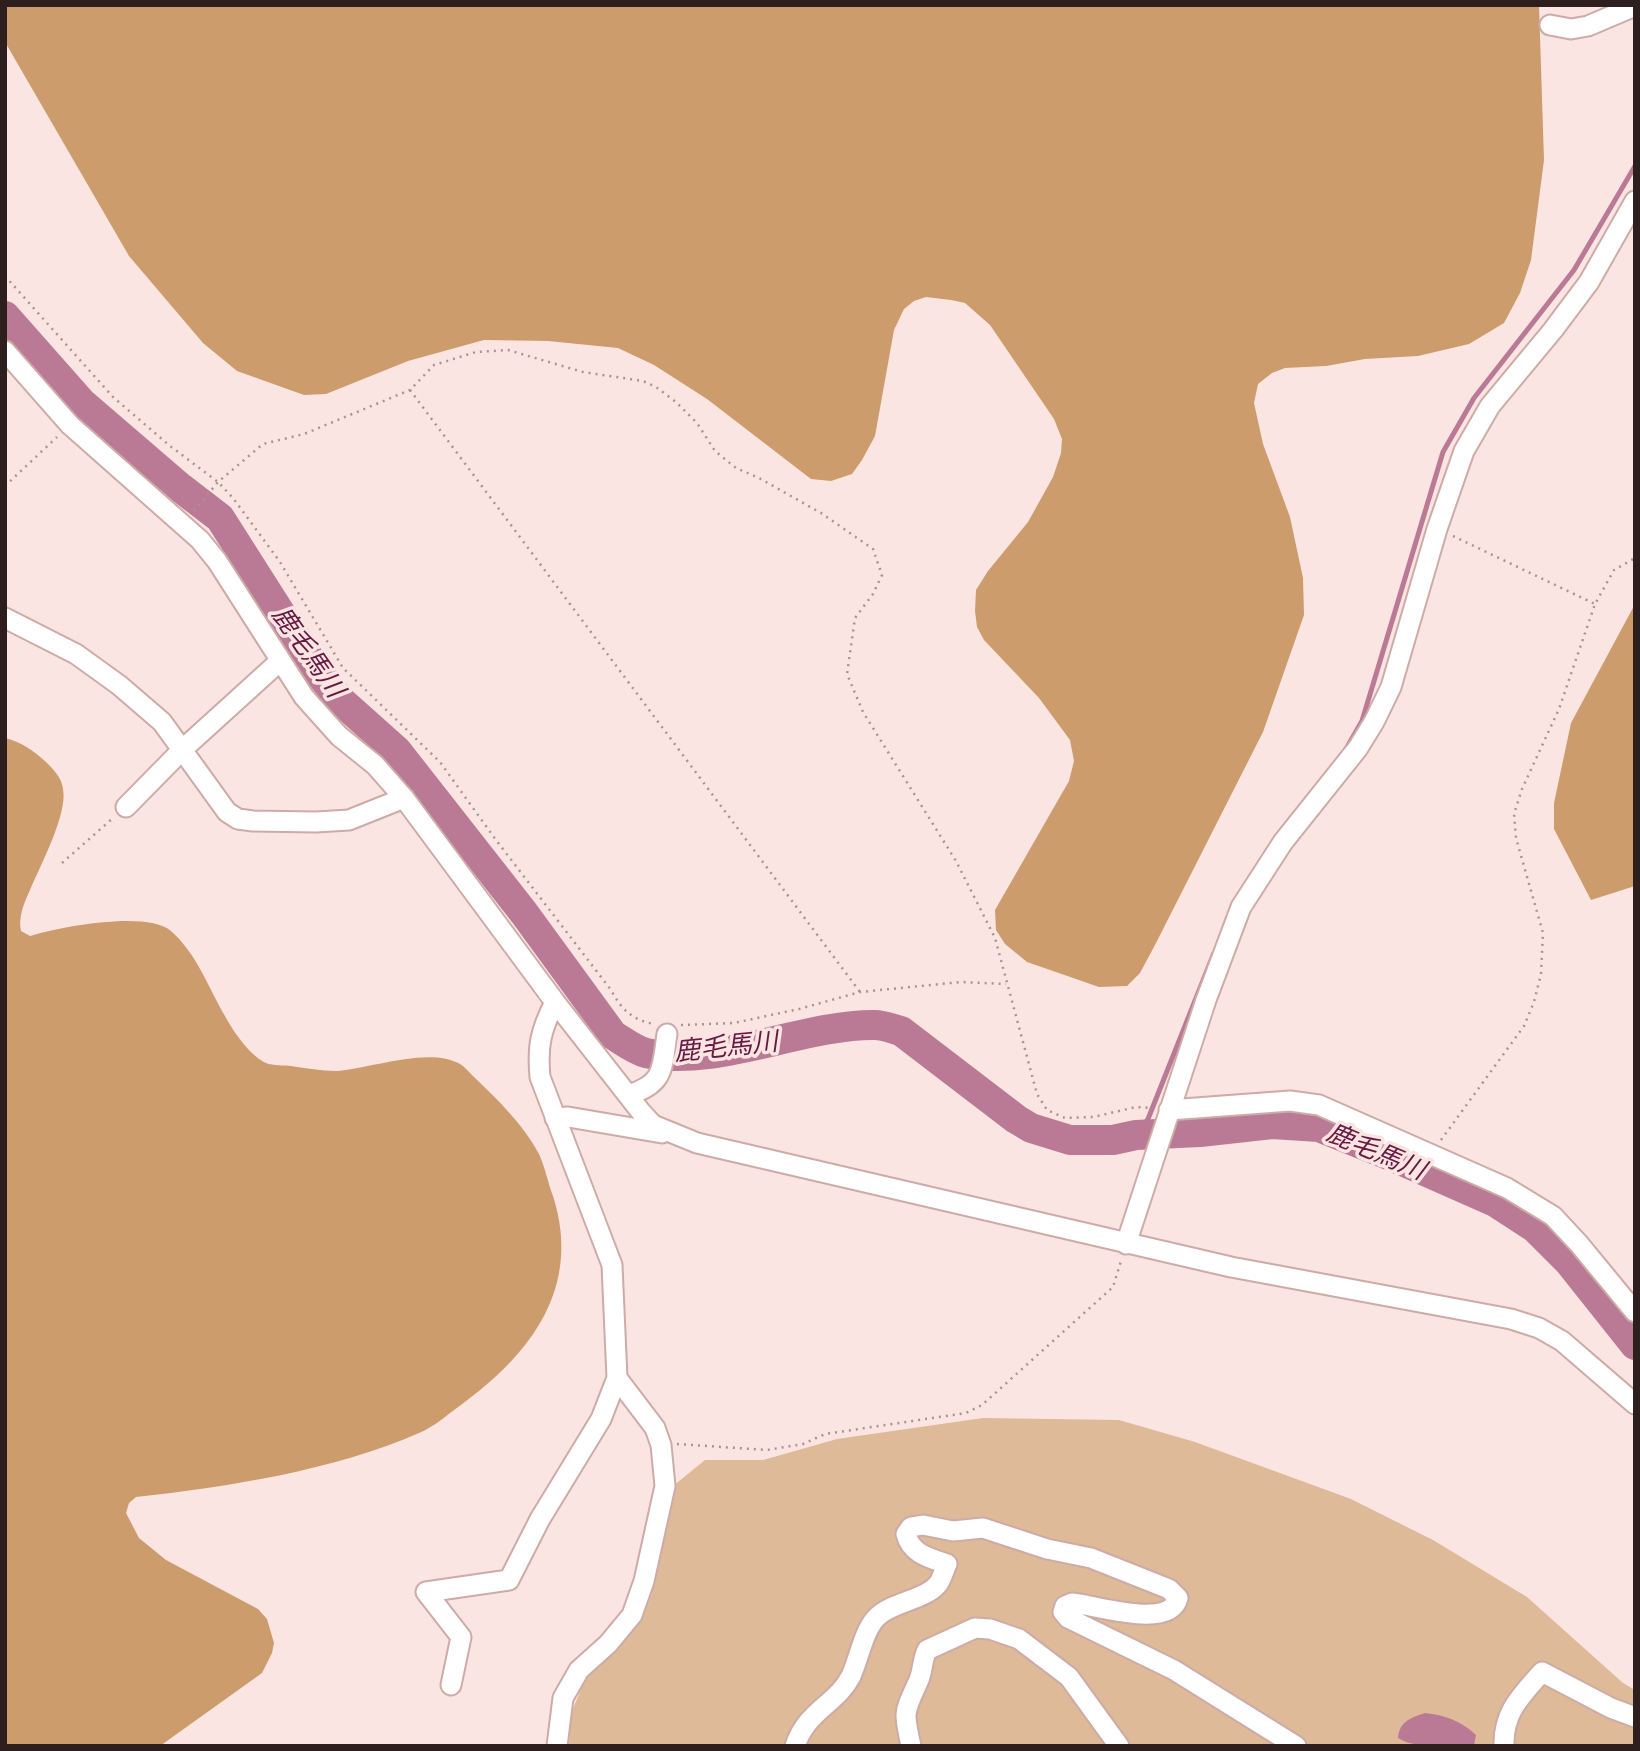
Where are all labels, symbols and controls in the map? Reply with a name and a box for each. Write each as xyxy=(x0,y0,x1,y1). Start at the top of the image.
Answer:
water label: 鹿毛馬川 xyxy=(265,600,351,704)
water label: 鹿毛馬川 xyxy=(673,1026,779,1068)
water label: 鹿毛馬川 xyxy=(1322,1117,1430,1187)

